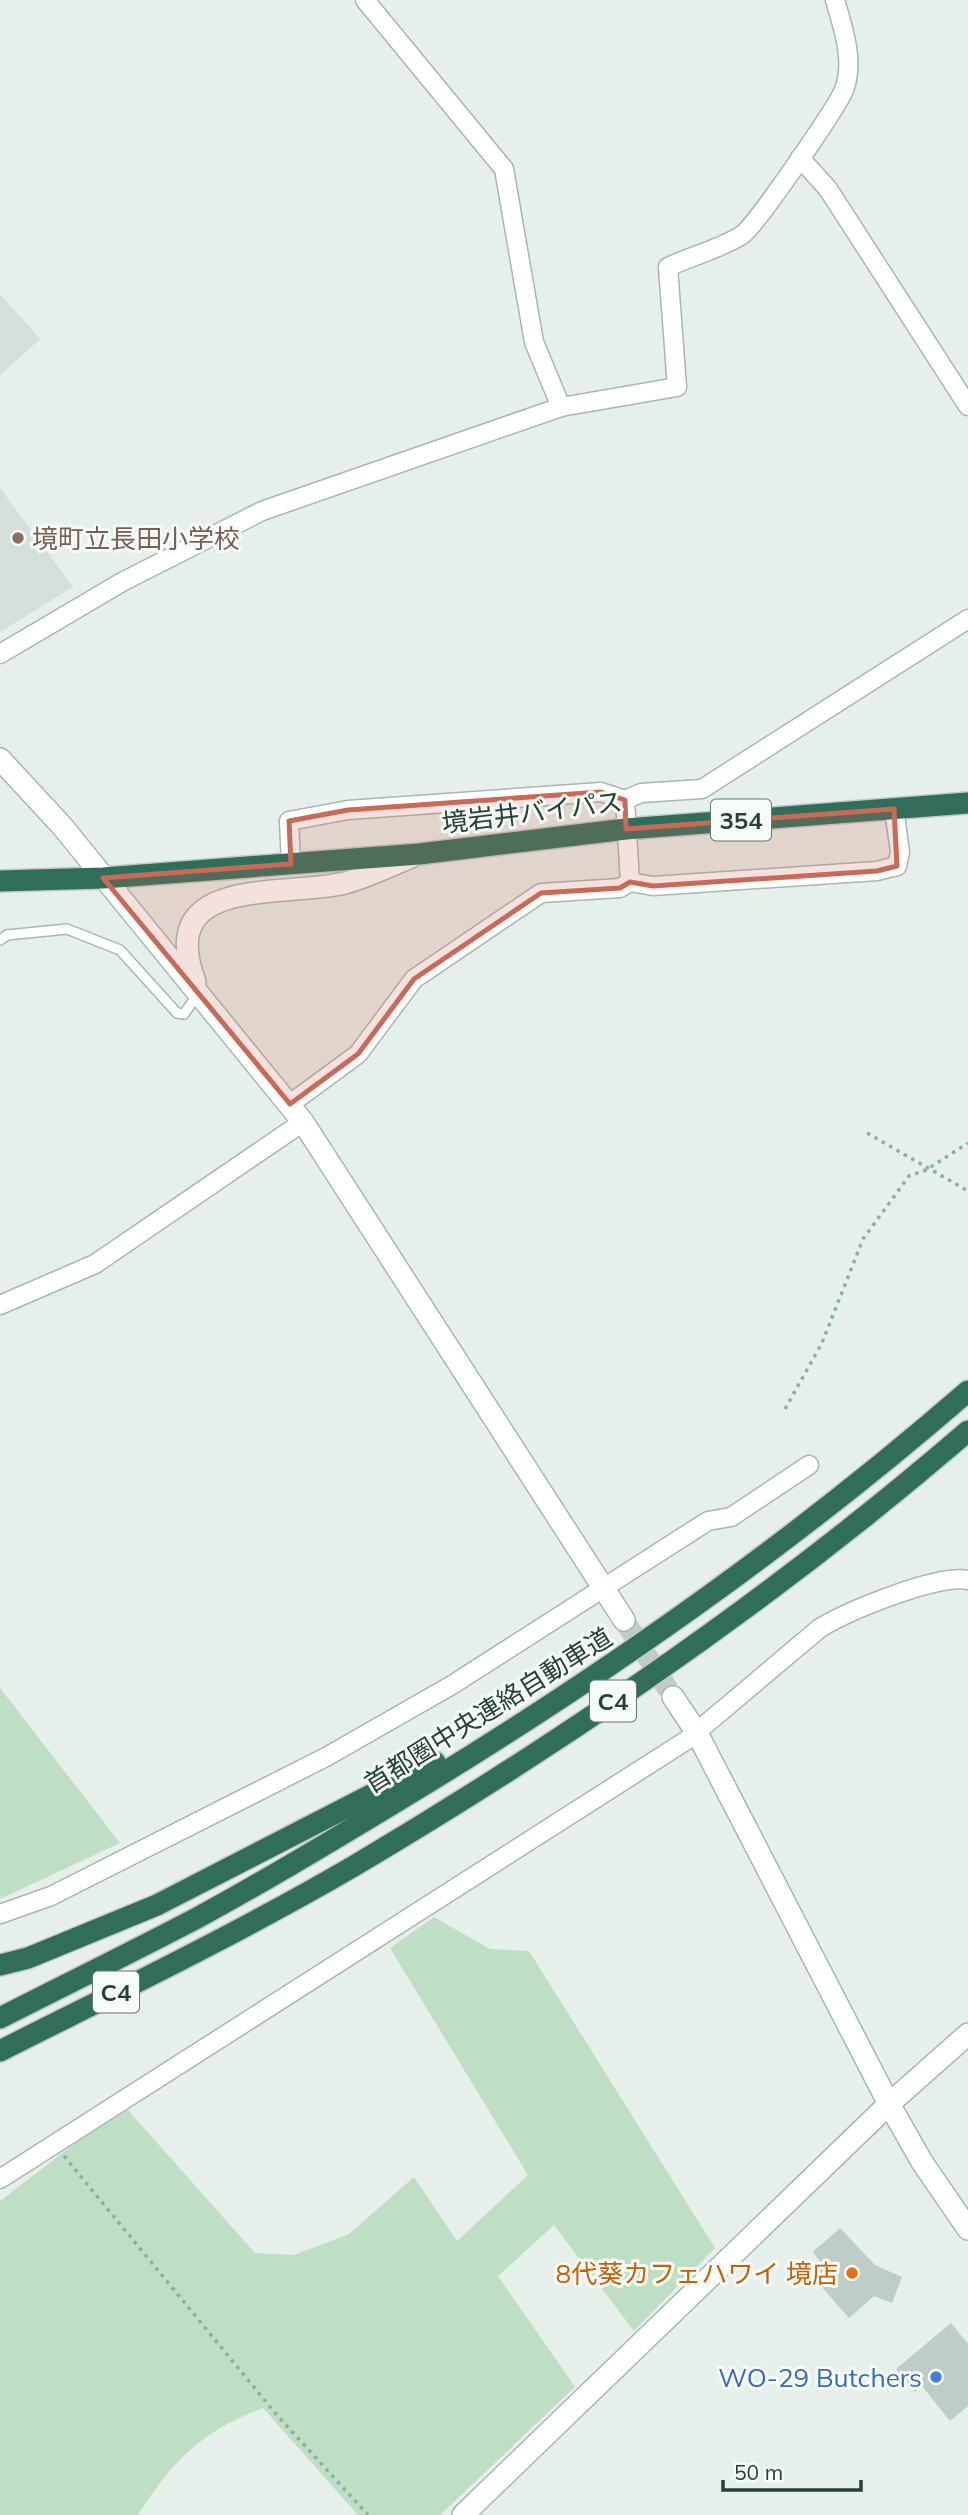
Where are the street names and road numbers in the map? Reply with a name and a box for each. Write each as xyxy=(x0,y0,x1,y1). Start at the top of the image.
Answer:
street label: 境岩井バイパス xyxy=(440,785,624,839)
road number: 354 xyxy=(711,800,771,840)
street label: 首都圏中央連絡自動車道 xyxy=(358,1620,618,1800)
road number: C4 xyxy=(590,1680,636,1722)
road number: C4 xyxy=(93,1971,139,2012)

